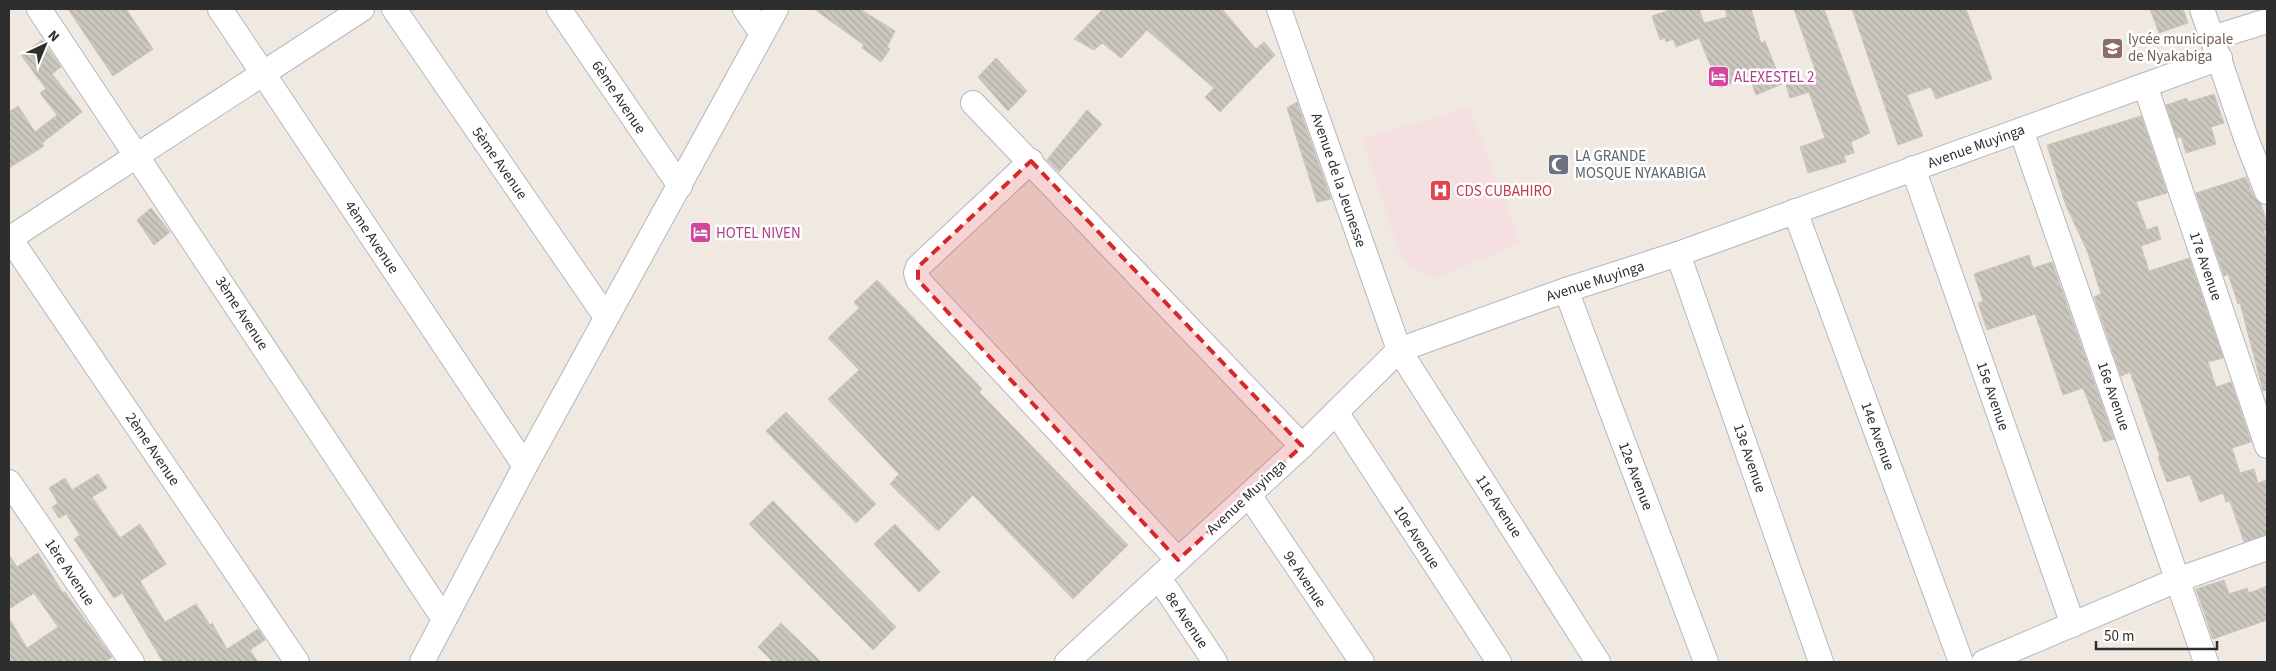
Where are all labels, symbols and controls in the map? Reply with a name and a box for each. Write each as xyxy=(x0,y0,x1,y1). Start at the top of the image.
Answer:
north arrow xyxy=(20,20,70,70)
text: N xyxy=(43,26,64,47)
place label: lycée municipale de Nyakabiga xyxy=(2128,29,2233,67)
school or university icon: lycée municipale de Nyakabiga xyxy=(2100,36,2124,60)
street label: 6ème Avenue xyxy=(586,57,651,138)
hotel icon: ALEXESTEL 2 xyxy=(1706,65,1730,89)
place label: ALEXESTEL 2 xyxy=(1734,67,1814,88)
street label: Avenue de la Jeunesse xyxy=(1306,110,1371,250)
street label: Avenue Muyinga xyxy=(1925,119,2028,174)
street label: 5ème Avenue xyxy=(467,123,532,204)
place label: LA GRANDE MOSQUE NYAKABIGA xyxy=(1575,146,1707,184)
mosque icon: LA GRANDE MOSQUE NYAKABIGA xyxy=(1547,153,1571,177)
hospital icon: CDS CUBAHIRO xyxy=(1428,179,1452,203)
place label: CDS CUBAHIRO xyxy=(1456,181,1552,202)
street label: 4ème Avenue xyxy=(339,197,404,278)
hotel icon: HOTEL NIVEN xyxy=(688,221,712,245)
place label: HOTEL NIVEN xyxy=(716,223,801,244)
street label: 17e Avenue xyxy=(2184,229,2227,303)
street label: Avenue Muyinga xyxy=(1543,256,1647,307)
street label: 3ème Avenue xyxy=(210,272,273,354)
street label: 15e Avenue xyxy=(1971,359,2014,433)
street label: 16e Avenue xyxy=(2092,359,2135,433)
street label: 14e Avenue xyxy=(1855,399,1900,473)
street label: 2ème Avenue xyxy=(120,409,185,490)
street label: 13e Avenue xyxy=(1728,421,1771,495)
street label: 12e Avenue xyxy=(1613,439,1658,513)
street label: Avenue Muyinga xyxy=(1202,455,1291,540)
street label: 11e Avenue xyxy=(1470,471,1527,542)
street label: 10e Avenue xyxy=(1388,502,1445,573)
street label: 1ère Avenue xyxy=(39,535,100,610)
street label: 9e Avenue xyxy=(1278,547,1331,612)
street label: 8e Avenue xyxy=(1160,588,1213,653)
scale bar xyxy=(2096,618,2217,650)
text: 50 m xyxy=(2104,626,2134,647)

